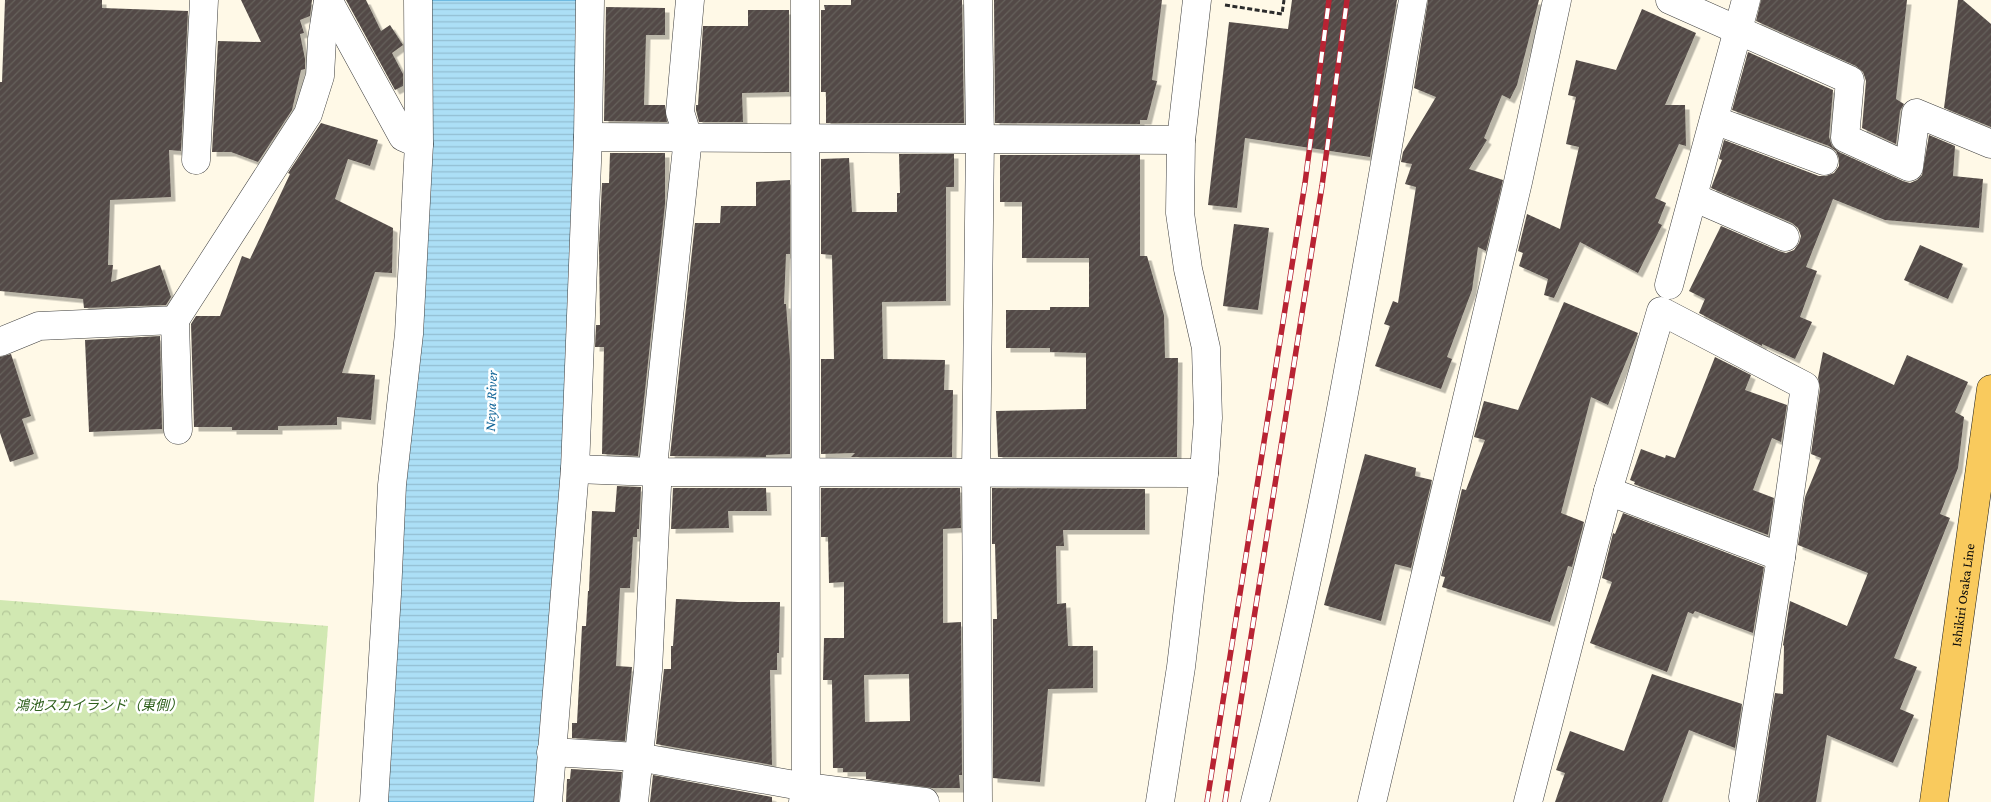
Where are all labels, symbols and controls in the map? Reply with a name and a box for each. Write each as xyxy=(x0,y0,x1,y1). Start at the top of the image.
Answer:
water label: Neya River xyxy=(482,369,501,432)
street label: Ishikiri Osaka Line xyxy=(1948,542,1978,648)
park label: 鴻池スカイランド（東側） xyxy=(15,697,183,713)

